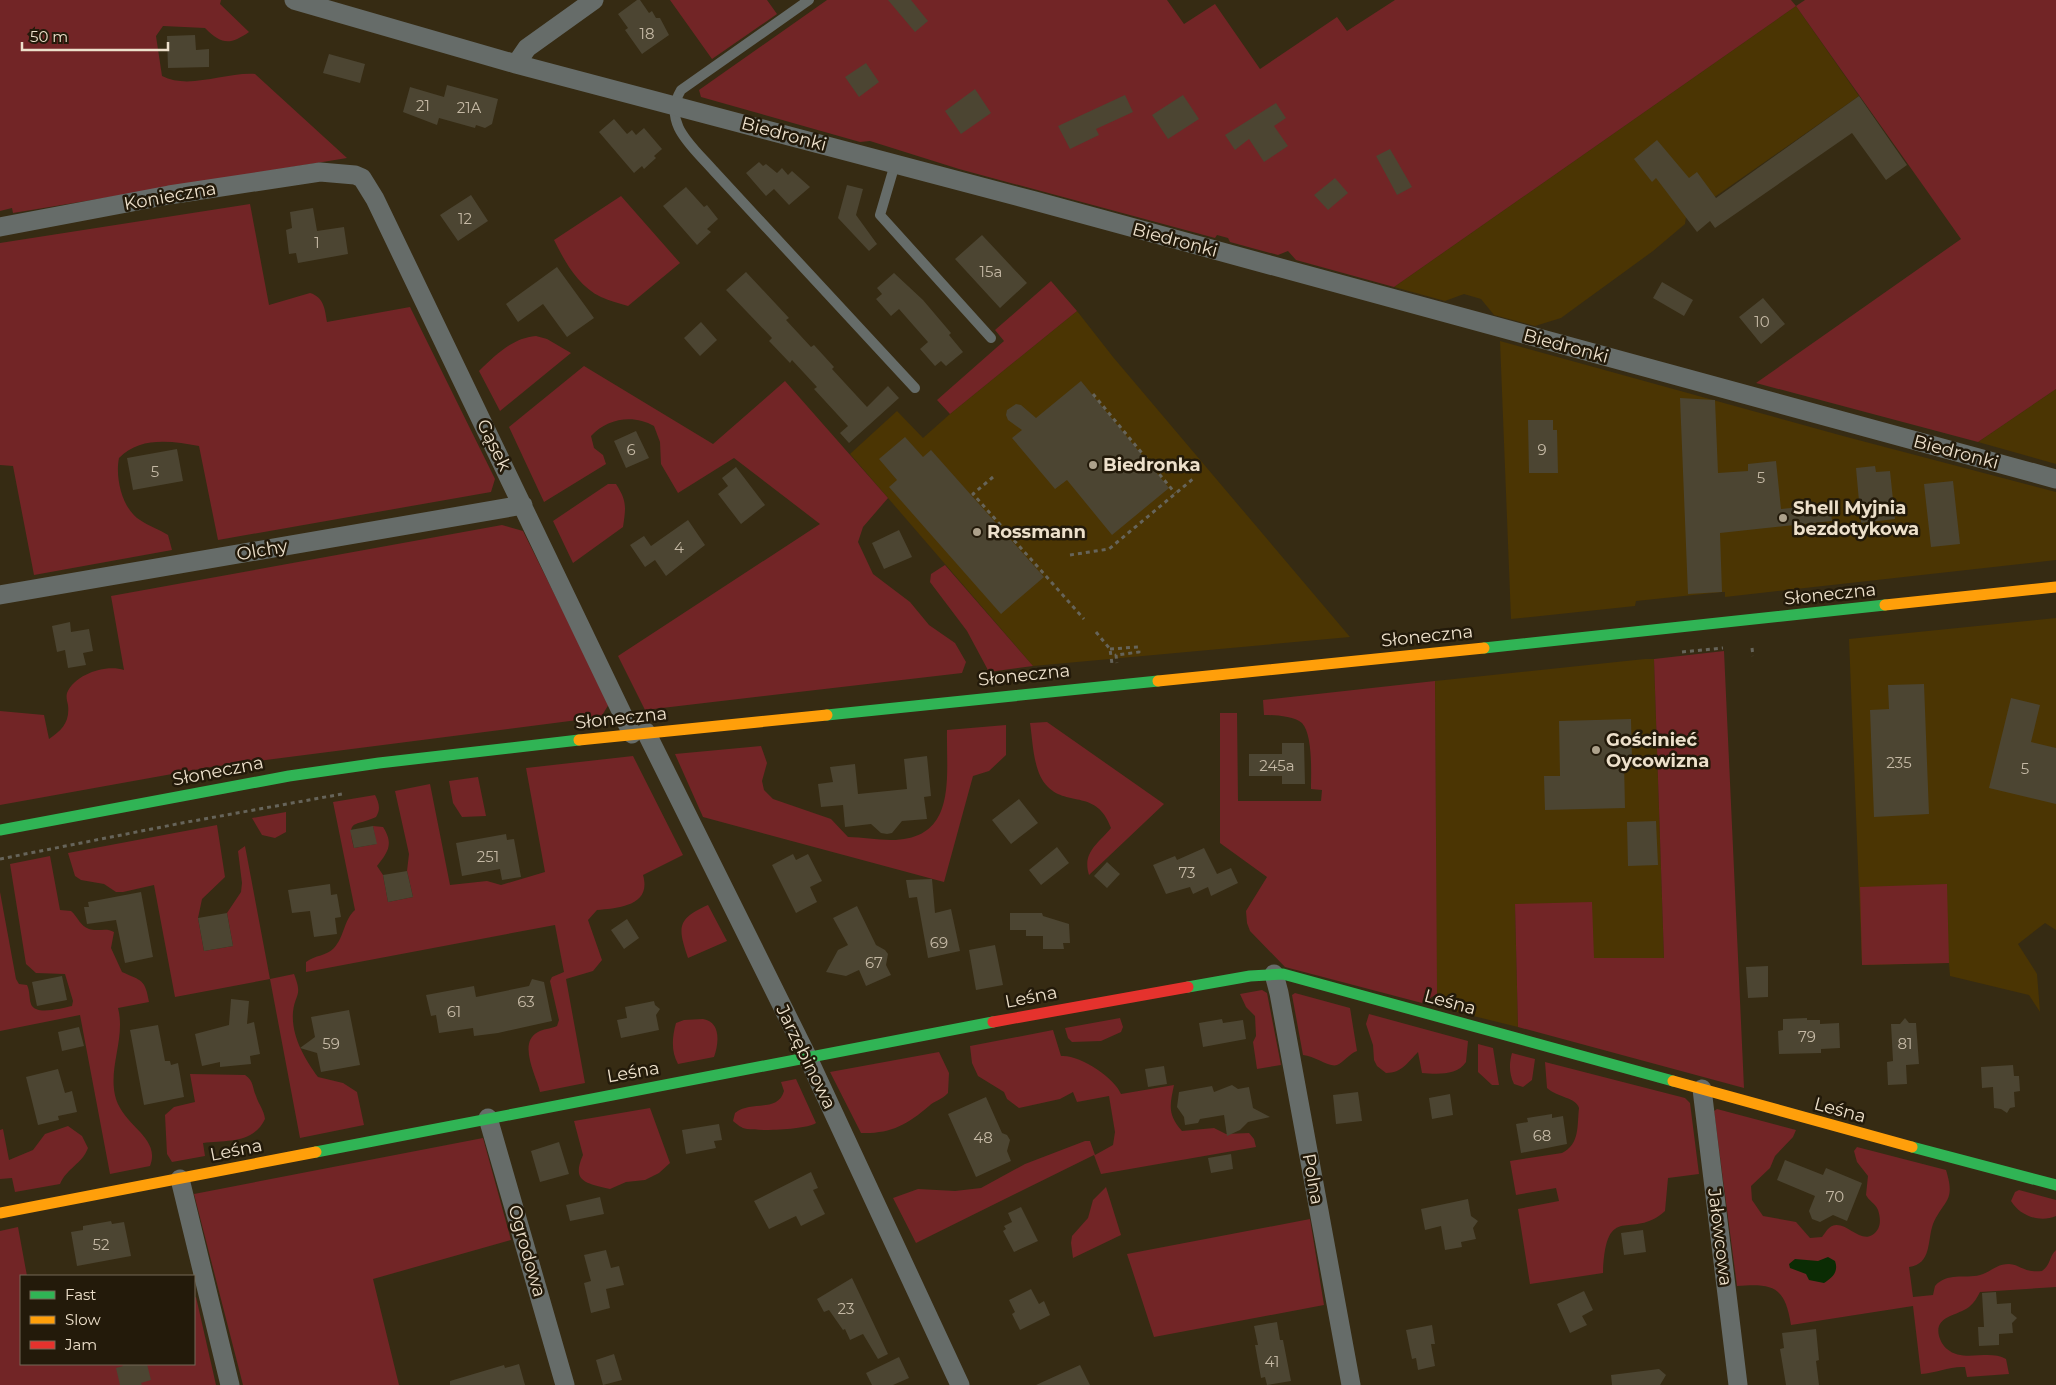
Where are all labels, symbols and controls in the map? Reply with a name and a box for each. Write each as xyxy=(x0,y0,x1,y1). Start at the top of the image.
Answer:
scale bar xyxy=(22,20,169,52)
house number: 18 xyxy=(640,24,655,43)
text: 50 m xyxy=(30,27,68,46)
house number: 21 xyxy=(416,96,430,115)
house number: 21A xyxy=(457,98,482,117)
street label: Biedronki xyxy=(739,112,829,156)
street label: Konieczna xyxy=(122,177,218,215)
house number: 12 xyxy=(458,209,472,228)
street label: Biedronki xyxy=(1130,218,1220,262)
house number: 1 xyxy=(314,233,320,252)
house number: 15a xyxy=(980,262,1002,281)
house number: 10 xyxy=(1754,312,1770,331)
street label: Biedronki xyxy=(1521,324,1611,368)
street label: Gąsek xyxy=(472,415,516,475)
street label: Biedronki xyxy=(1911,430,2001,474)
house number: 6 xyxy=(626,440,636,459)
house number: 9 xyxy=(1537,440,1547,459)
place label: Biedronka xyxy=(1103,454,1201,476)
marker: Biedronka xyxy=(1087,459,1099,471)
house number: 5 xyxy=(151,462,159,481)
house number: 5 xyxy=(1757,468,1765,487)
place label: Shell Myjnia bezdotykowa xyxy=(1793,497,1919,540)
marker: Shell Myjnia bezdotykowa xyxy=(1777,512,1789,524)
place label: Rossmann xyxy=(987,521,1086,543)
marker: Rossmann xyxy=(971,526,983,538)
street label: Olchy xyxy=(235,535,290,565)
house number: 4 xyxy=(674,538,684,557)
street label: Słoneczna xyxy=(1783,578,1877,610)
street label: Słoneczna xyxy=(1380,620,1474,652)
street label: Słoneczna xyxy=(977,659,1071,691)
street label: Słoneczna xyxy=(574,702,668,734)
place label: Gościnieć Oycowizna xyxy=(1606,729,1709,772)
marker: Gościnieć Oycowizna xyxy=(1590,744,1602,756)
street label: Słoneczna xyxy=(171,751,265,791)
house number: 235 xyxy=(1886,753,1912,772)
house number: 245a xyxy=(1259,756,1295,775)
house number: 5 xyxy=(2021,759,2029,778)
house number: 251 xyxy=(477,847,499,866)
house number: 73 xyxy=(1178,863,1196,882)
house number: 69 xyxy=(930,933,948,952)
house number: 67 xyxy=(865,953,883,972)
street label: Leśna xyxy=(1003,981,1059,1013)
street label: Leśna xyxy=(1422,985,1478,1019)
house number: 63 xyxy=(517,992,535,1011)
street label: Jarzębinowa xyxy=(771,1000,841,1113)
house number: 61 xyxy=(447,1002,461,1021)
house number: 79 xyxy=(1798,1027,1816,1046)
house number: 59 xyxy=(322,1034,340,1053)
house number: 81 xyxy=(1898,1034,1913,1053)
street label: Leśna xyxy=(605,1057,661,1087)
street label: Leśna xyxy=(1812,1093,1868,1127)
house number: 68 xyxy=(1533,1126,1551,1145)
house number: 48 xyxy=(973,1128,993,1147)
street label: Leśna xyxy=(208,1134,264,1166)
street label: Polna xyxy=(1298,1152,1328,1206)
street label: Jałowcowa xyxy=(1703,1186,1737,1287)
house number: 70 xyxy=(1826,1187,1844,1206)
street label: Ogrodowa xyxy=(503,1202,551,1300)
house number: 52 xyxy=(93,1235,109,1254)
legend xyxy=(20,1275,195,1365)
text: Fast xyxy=(65,1285,96,1304)
house number: 23 xyxy=(838,1299,854,1318)
text: Slow xyxy=(65,1310,101,1329)
text: Jam xyxy=(64,1335,97,1354)
house number: 41 xyxy=(1265,1352,1279,1371)

